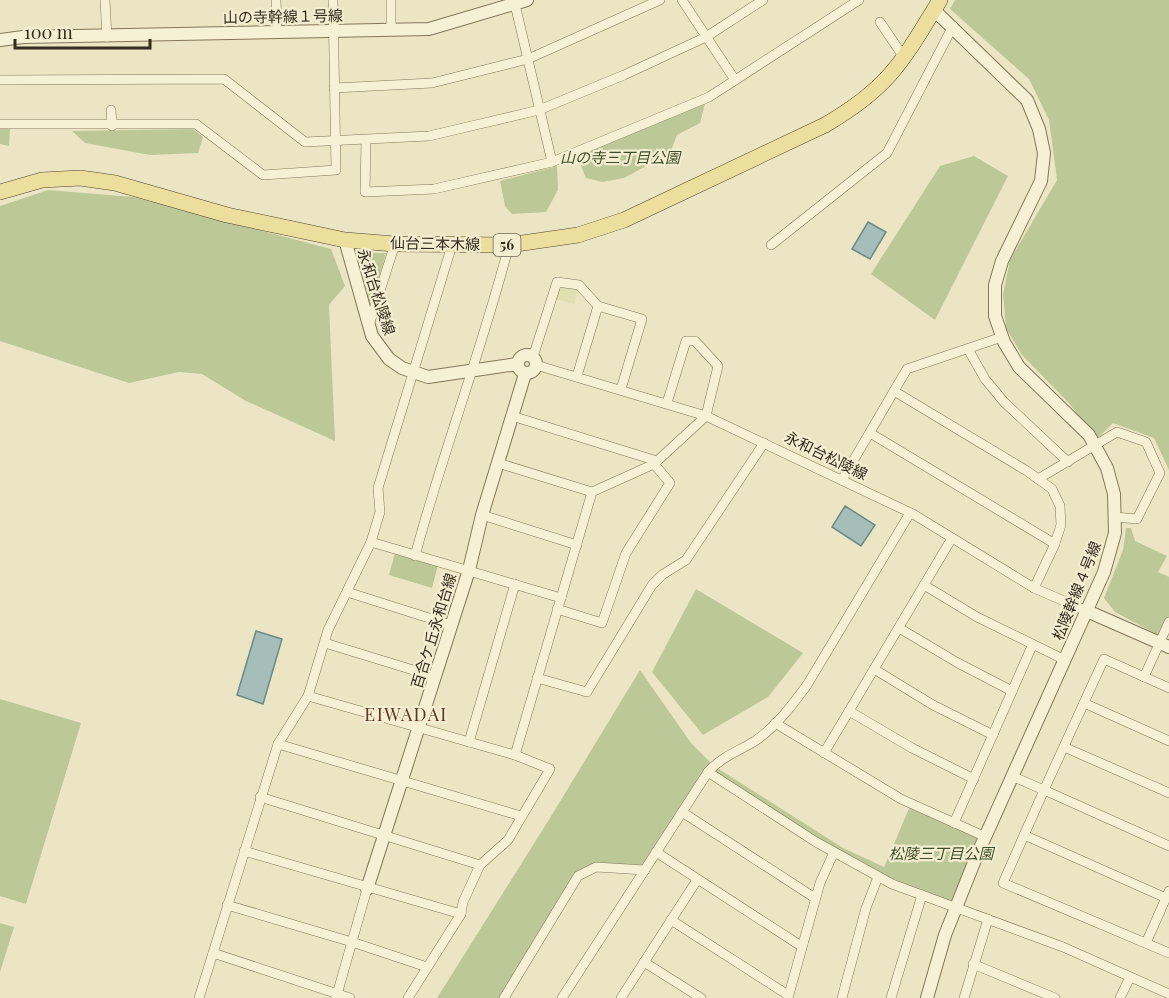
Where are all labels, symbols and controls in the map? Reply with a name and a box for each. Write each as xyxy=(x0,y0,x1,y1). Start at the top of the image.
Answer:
street label: 山の寺幹線１号線 xyxy=(223,5,343,27)
scale bar xyxy=(15,12,150,50)
text: 100 m xyxy=(24,20,73,44)
park label: 山の寺三丁目公園 xyxy=(560,147,682,167)
street label: 仙台三本木線 xyxy=(390,232,480,254)
road number: 56 xyxy=(494,234,520,256)
street label: 永和台松陵線 xyxy=(354,246,400,338)
street label: 永和台松陵線 xyxy=(782,426,871,484)
street label: 松陵幹線４号線 xyxy=(1047,538,1105,643)
street label: 百合ケ丘永和台線 xyxy=(406,570,460,691)
district label: EIWADAI xyxy=(364,702,448,726)
park label: 松陵三丁目公園 xyxy=(888,843,995,863)

